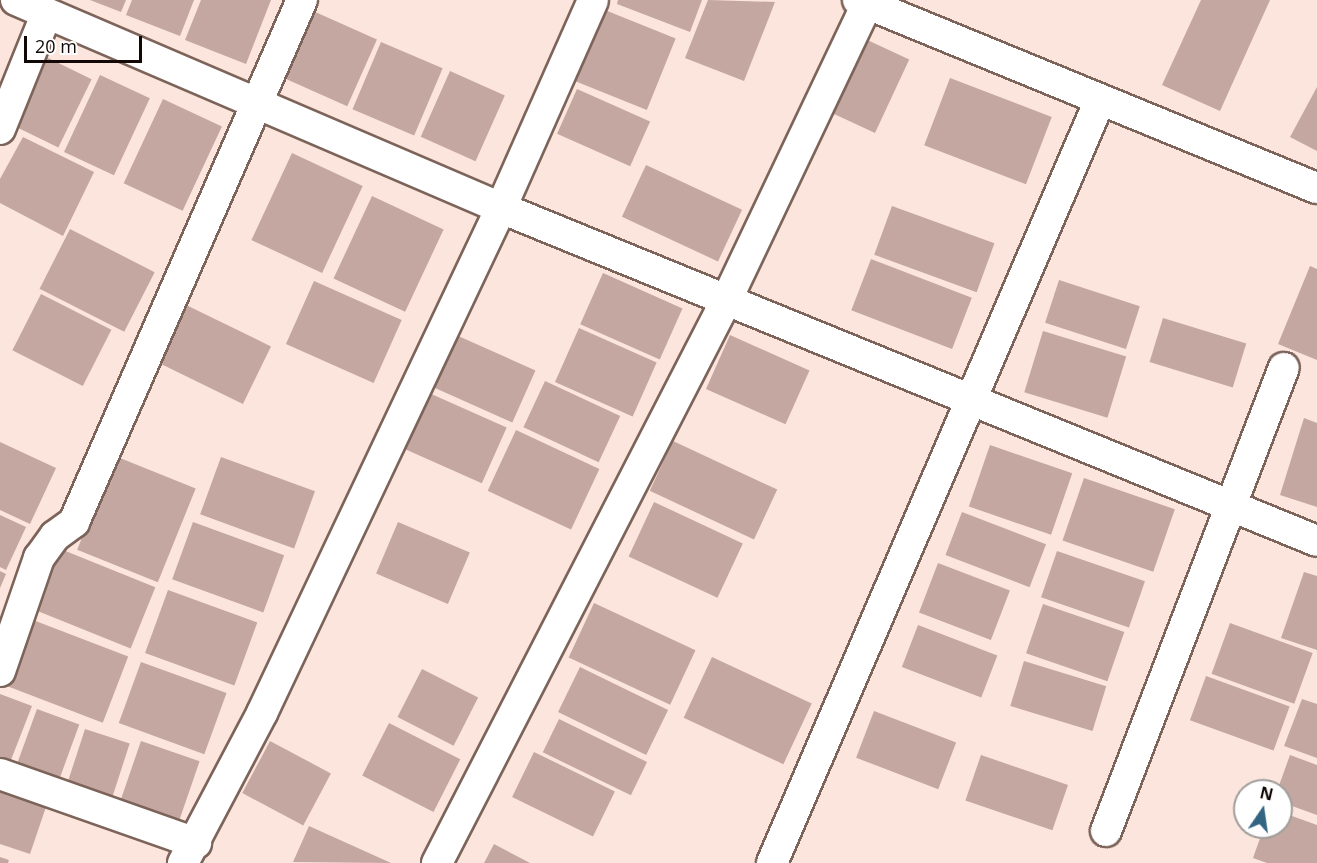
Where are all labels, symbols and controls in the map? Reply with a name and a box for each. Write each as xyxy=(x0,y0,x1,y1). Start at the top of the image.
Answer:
scale bar xyxy=(27,24,146,62)
text: 20 m xyxy=(35,34,77,58)
north arrow xyxy=(1233,779,1293,839)
text: N xyxy=(1258,781,1275,806)

